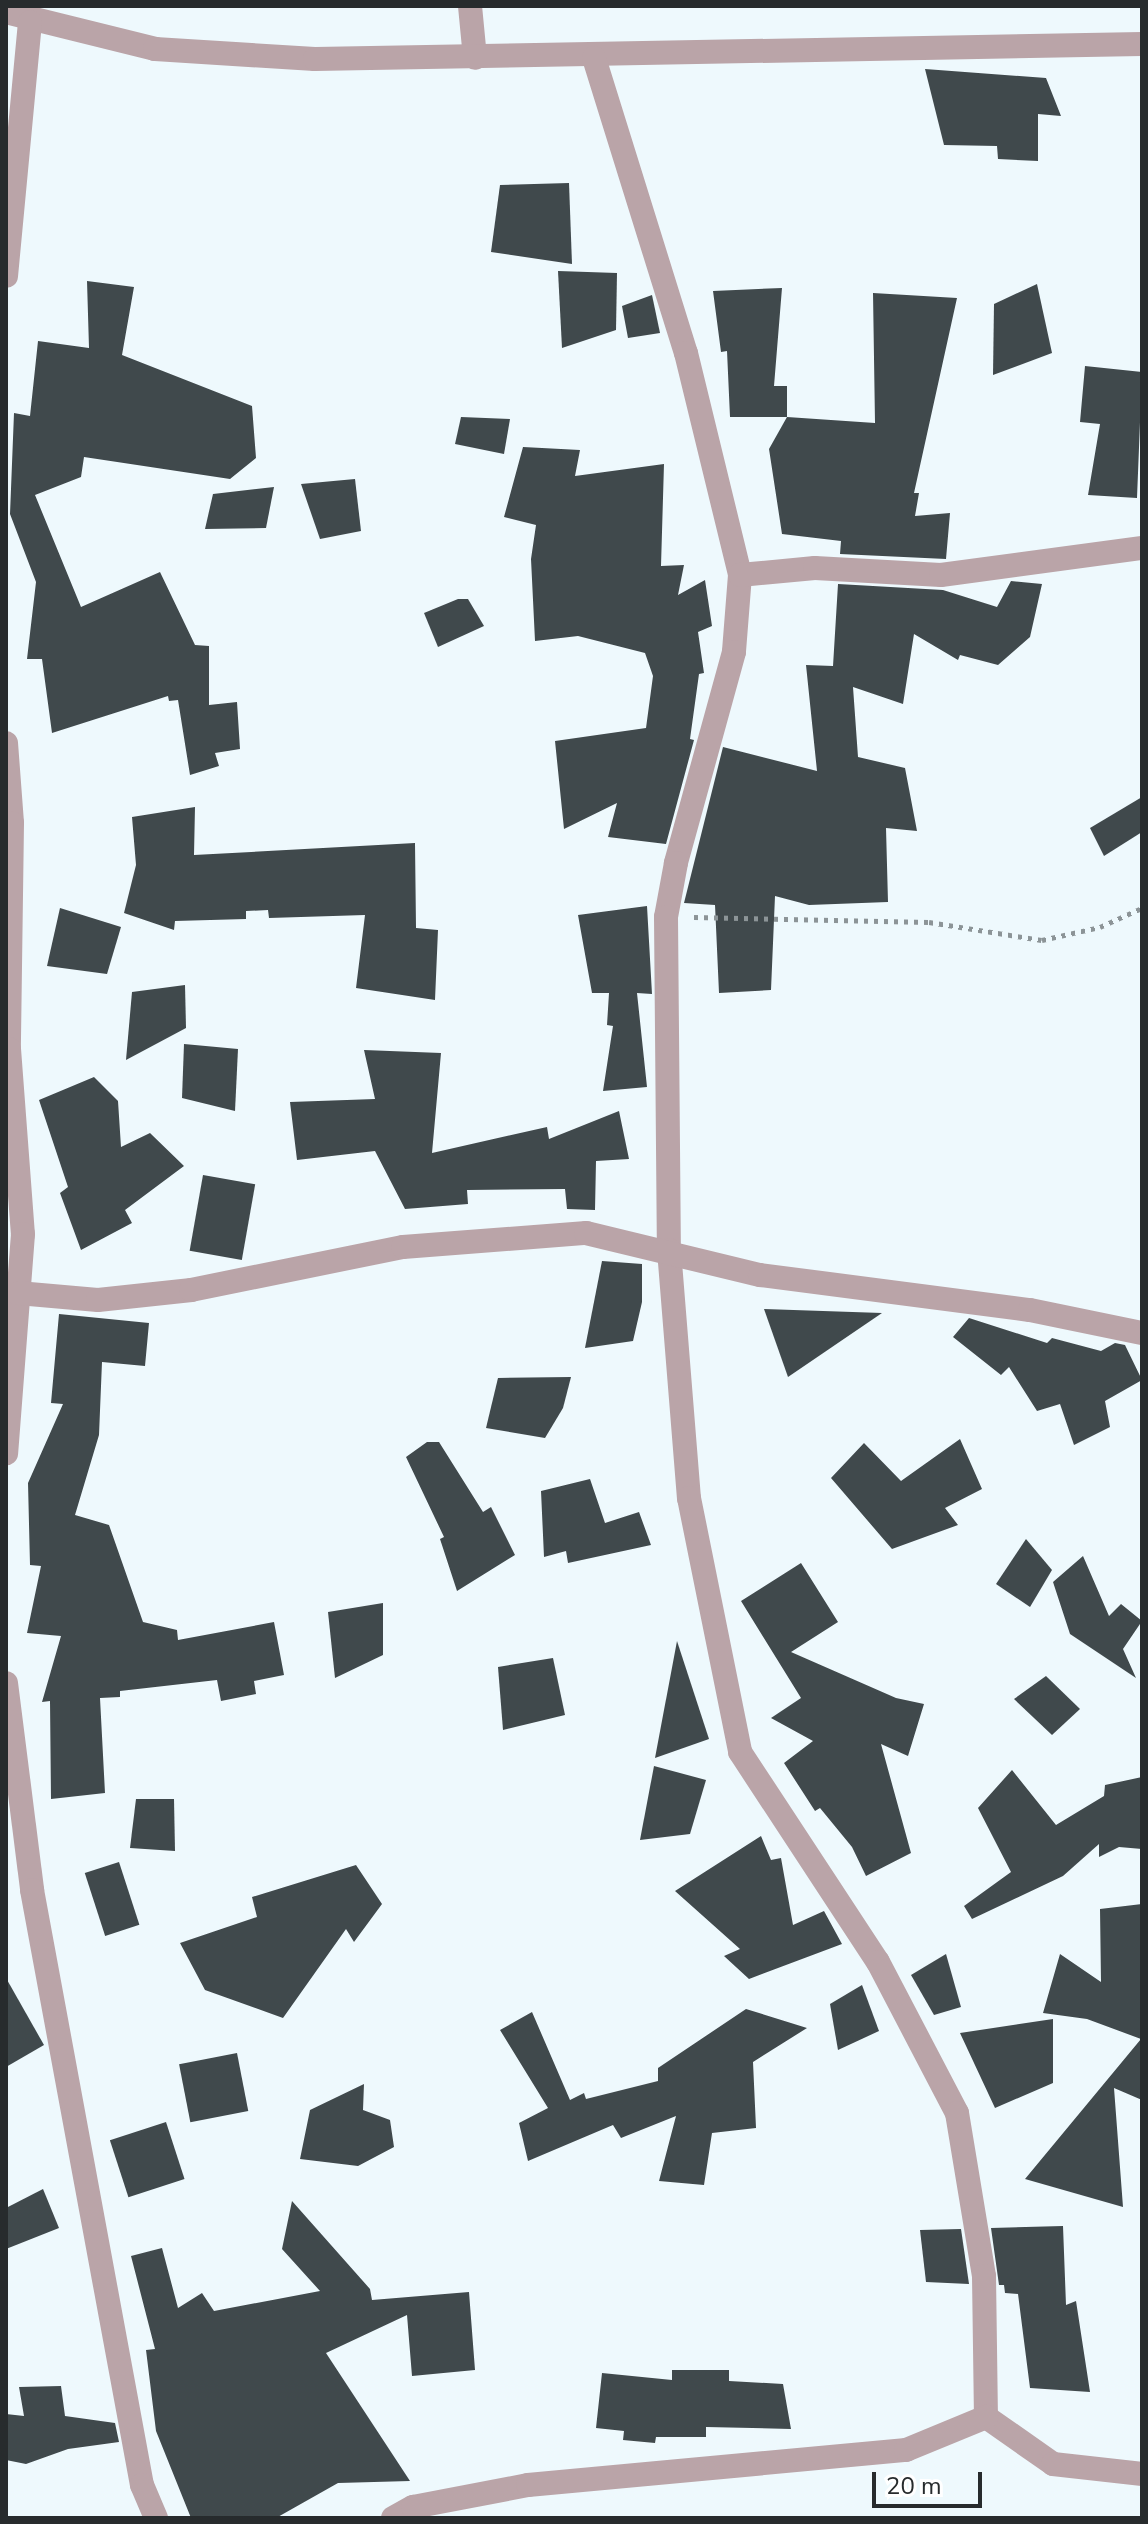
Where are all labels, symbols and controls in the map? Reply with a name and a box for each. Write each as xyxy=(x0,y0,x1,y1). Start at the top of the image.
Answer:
scale bar xyxy=(876,2456,986,2506)
text: 20 m xyxy=(886,2470,942,2502)

